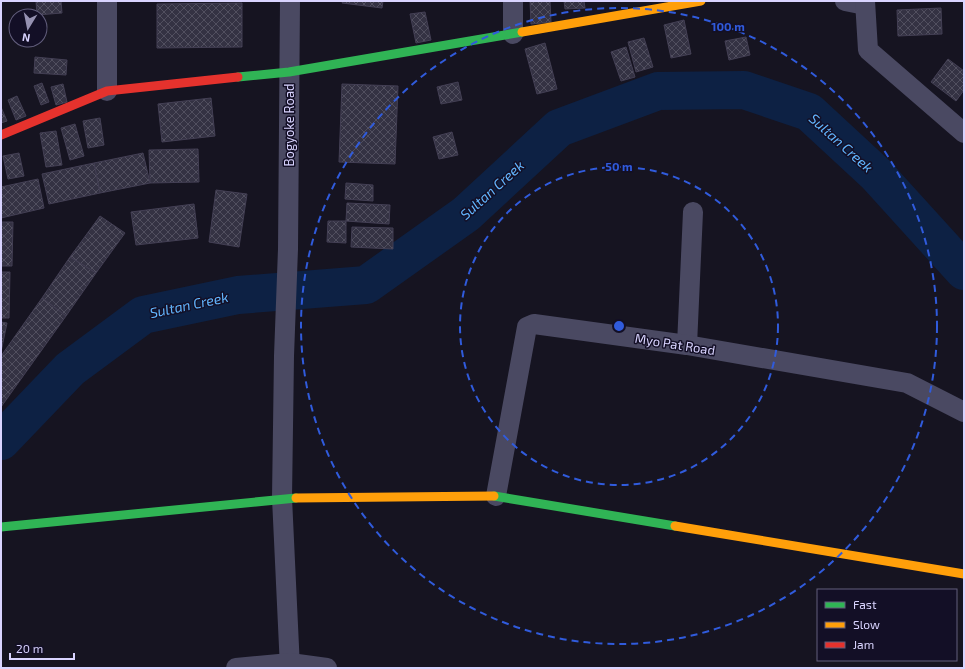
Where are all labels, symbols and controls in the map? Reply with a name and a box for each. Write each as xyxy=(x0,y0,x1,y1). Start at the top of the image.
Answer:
north arrow xyxy=(8,8,48,48)
text: 100 m xyxy=(711,19,745,33)
text: N xyxy=(21,31,31,45)
street label: Bogyoke Road xyxy=(281,83,297,167)
water label: Sultan Creek xyxy=(806,110,877,176)
water label: Sultan Creek xyxy=(456,157,527,223)
text: 50 m xyxy=(605,159,633,173)
water label: Sultan Creek xyxy=(148,288,230,321)
centre of rings xyxy=(612,319,626,333)
street label: Myo Pat Road xyxy=(634,330,716,358)
legend xyxy=(817,589,957,661)
text: Fast xyxy=(853,597,877,611)
text: Slow xyxy=(853,617,880,631)
scale bar xyxy=(10,635,74,661)
text: Jam xyxy=(853,637,874,651)
text: 20 m xyxy=(16,641,43,655)

